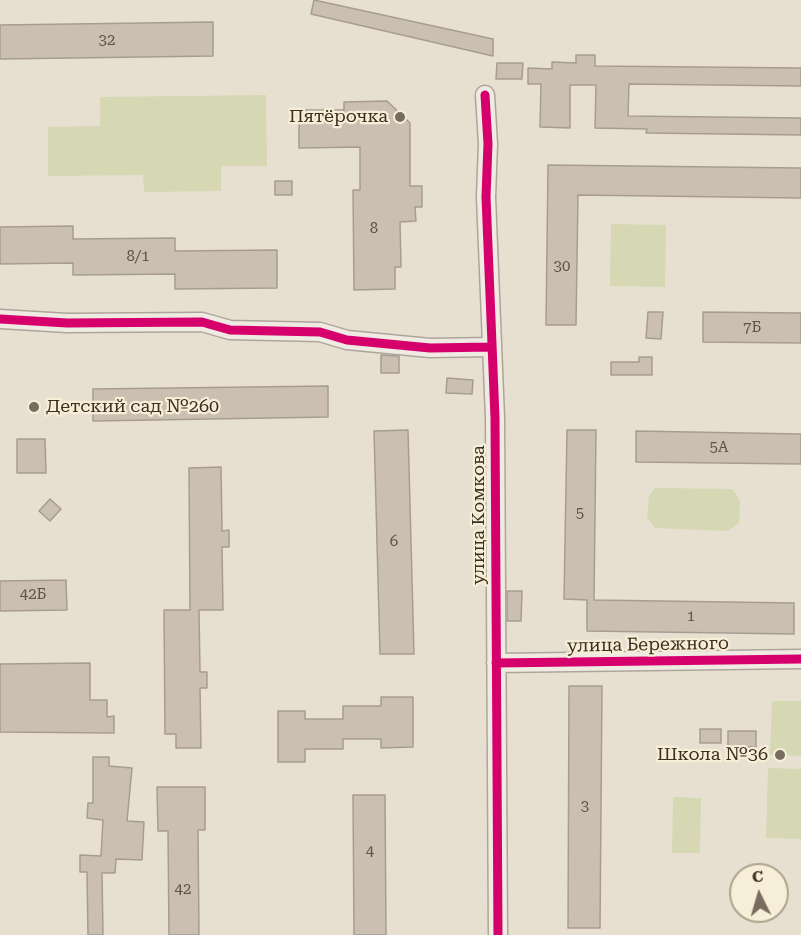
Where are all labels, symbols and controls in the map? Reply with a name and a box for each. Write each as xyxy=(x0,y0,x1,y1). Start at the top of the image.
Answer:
house number: 32 xyxy=(99,32,115,50)
place label: Пятёрочка xyxy=(289,106,388,128)
marker: Пятёрочка xyxy=(393,110,407,124)
house number: 8 xyxy=(370,220,378,238)
house number: 8/1 xyxy=(126,248,150,266)
house number: 30 xyxy=(554,258,570,276)
house number: 7Б xyxy=(743,319,761,337)
place label: Детский сад №260 xyxy=(46,396,219,418)
marker: Детский сад №260 xyxy=(27,400,41,414)
house number: 5А xyxy=(710,439,728,457)
street label: улица Комкова xyxy=(468,445,490,585)
house number: 5 xyxy=(576,505,584,523)
house number: 6 xyxy=(390,533,398,551)
house number: 42Б xyxy=(20,586,46,604)
house number: 1 xyxy=(687,608,695,626)
street label: улица Бережного xyxy=(567,633,729,657)
place label: Школа №36 xyxy=(657,744,768,766)
marker: Школа №36 xyxy=(773,748,787,762)
house number: 3 xyxy=(581,798,589,816)
house number: 4 xyxy=(366,843,374,861)
north arrow xyxy=(729,863,789,923)
text: С xyxy=(751,867,764,887)
house number: 42 xyxy=(175,881,191,899)

